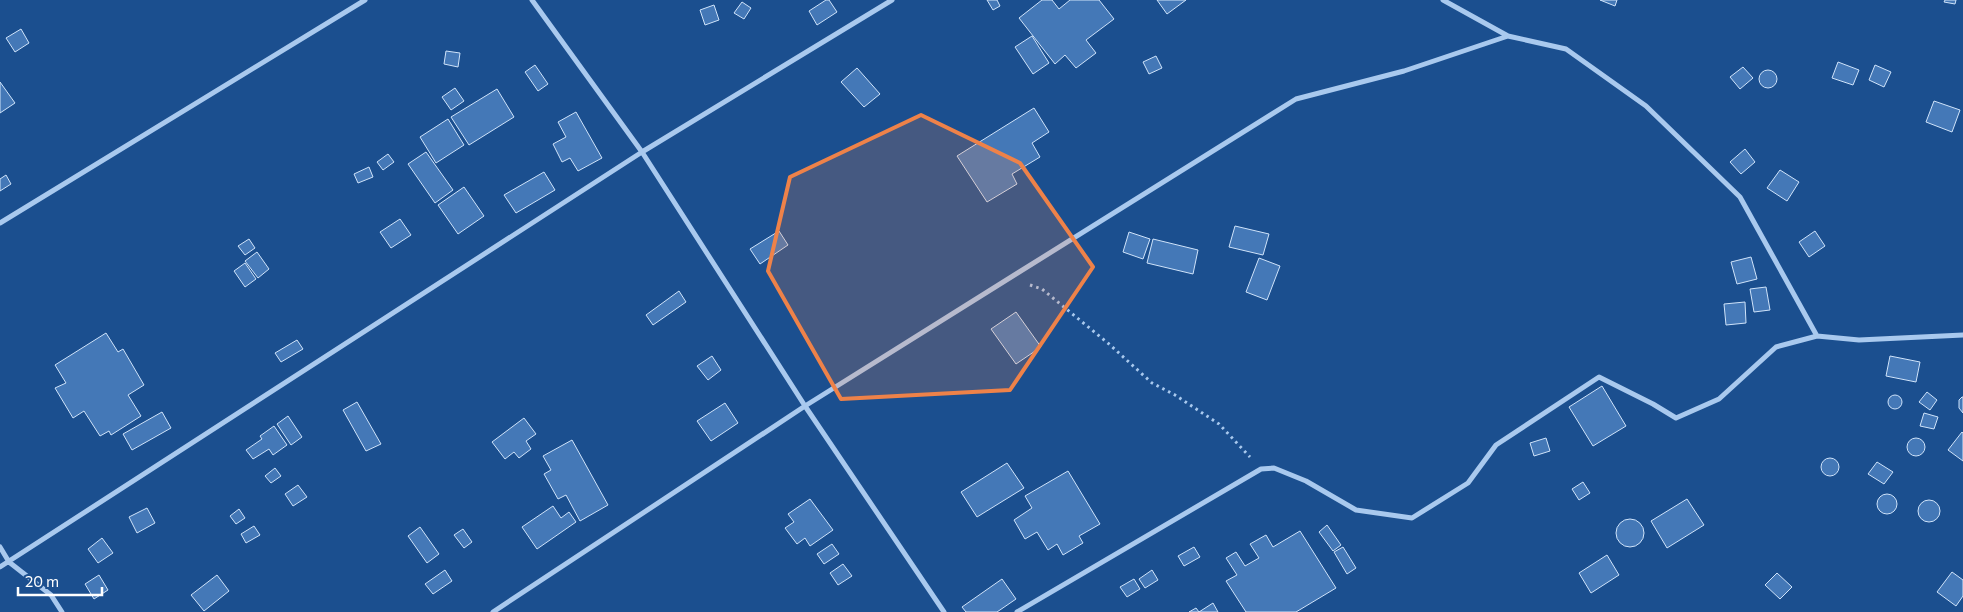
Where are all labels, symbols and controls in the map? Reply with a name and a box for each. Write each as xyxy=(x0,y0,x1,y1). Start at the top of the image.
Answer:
scale bar xyxy=(18,564,101,596)
text: 20 m xyxy=(25,572,59,590)

